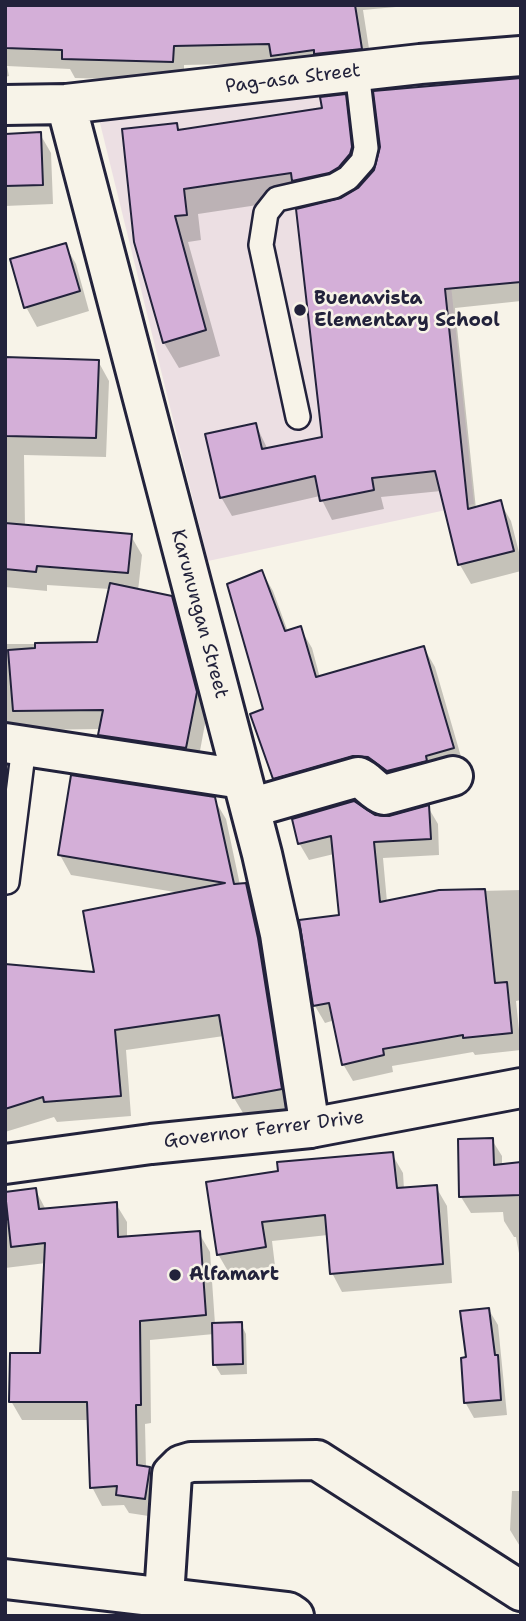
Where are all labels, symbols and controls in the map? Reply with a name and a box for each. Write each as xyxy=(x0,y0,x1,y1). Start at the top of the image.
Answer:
street label: Pag-asa Street xyxy=(224,59,362,99)
place label: Buenavista Elementary School xyxy=(314,288,500,332)
marker: Buenavista Elementary School xyxy=(292,302,308,318)
street label: Karunungan Street xyxy=(165,527,233,701)
street label: Governor Ferrer Drive xyxy=(163,1106,365,1154)
place label: Alfamart xyxy=(189,1264,279,1286)
marker: Alfamart xyxy=(167,1267,183,1283)

